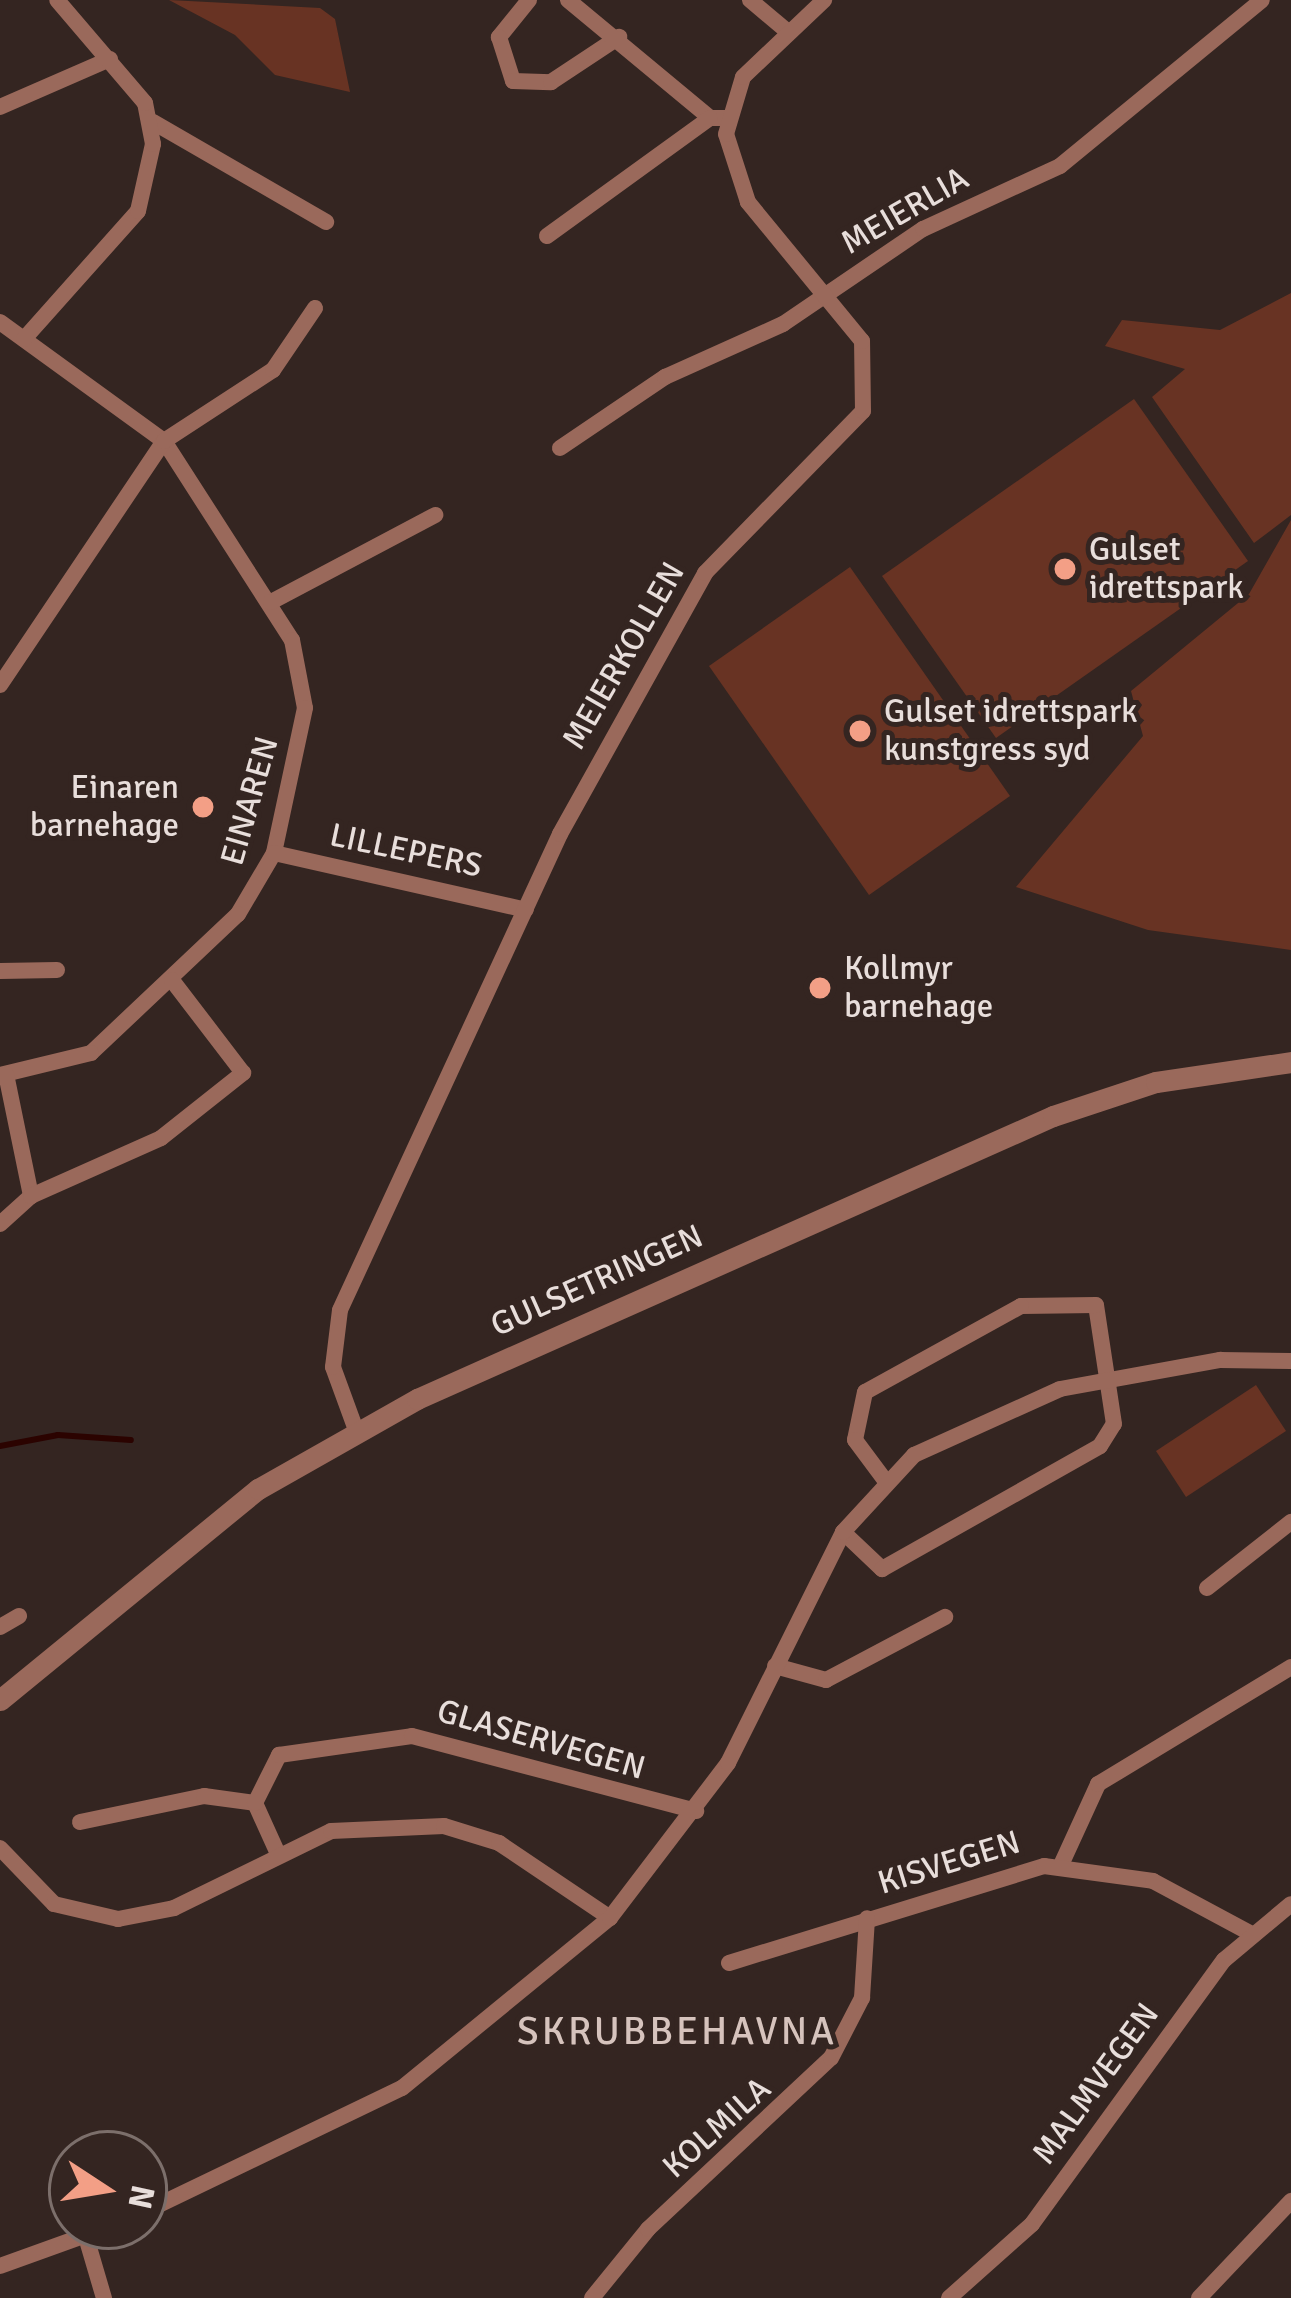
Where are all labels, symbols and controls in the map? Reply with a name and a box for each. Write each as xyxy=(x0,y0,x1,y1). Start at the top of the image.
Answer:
street label: MEIERLIA xyxy=(834,159,976,263)
place label: Gulset idrettspark xyxy=(1089,530,1244,608)
street label: MEIERKOLLEN xyxy=(554,555,694,757)
marker: Gulset idrettspark xyxy=(1052,556,1078,582)
place label: Gulset idrettspark kunstgress syd xyxy=(884,692,1138,770)
marker: Gulset idrettspark kunstgress syd xyxy=(847,718,873,744)
street label: EINAREN xyxy=(213,732,287,870)
place label: Einaren barnehage xyxy=(30,768,179,846)
marker: Einaren barnehage xyxy=(190,794,216,820)
street label: LILLEPERS xyxy=(326,816,486,886)
place label: Kollmyr barnehage xyxy=(844,949,993,1027)
marker: Kollmyr barnehage xyxy=(807,975,833,1001)
street label: GULSETRINGEN xyxy=(485,1217,709,1345)
street label: GLASERVEGEN xyxy=(433,1691,649,1789)
street label: KISVEGEN xyxy=(873,1823,1025,1903)
street label: MALMVEGEN xyxy=(1024,1996,1168,2172)
district label: SKRUBBEHAVNA xyxy=(517,2008,837,2054)
street label: KOLMILA xyxy=(655,2069,779,2187)
north arrow xyxy=(48,2130,168,2250)
text: N xyxy=(118,2181,163,2212)

